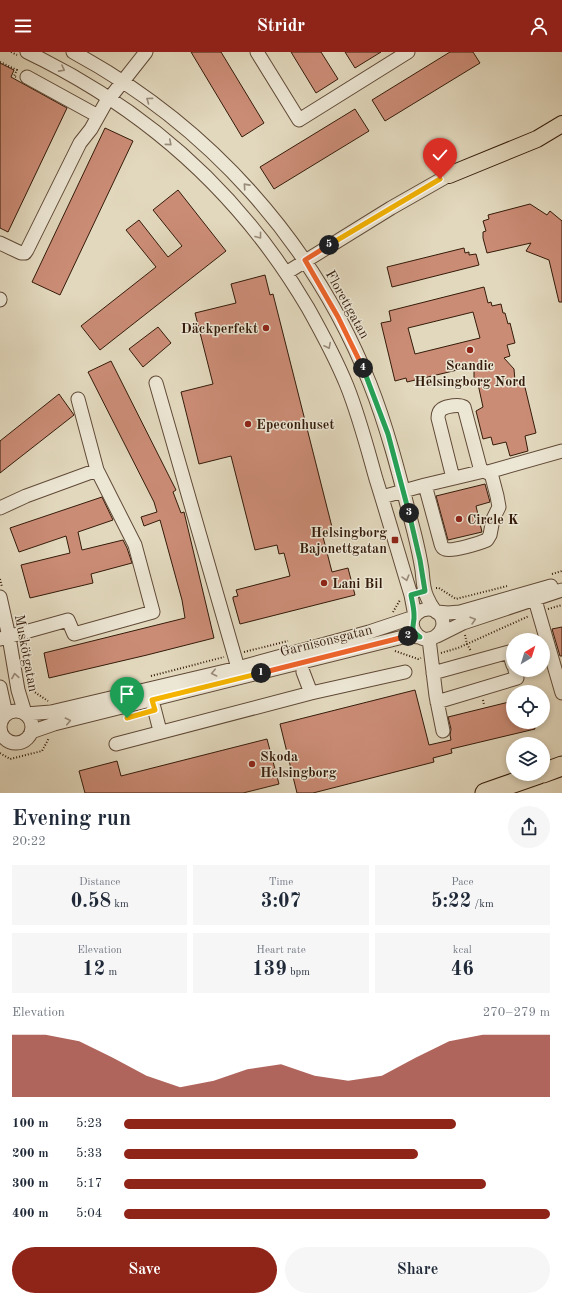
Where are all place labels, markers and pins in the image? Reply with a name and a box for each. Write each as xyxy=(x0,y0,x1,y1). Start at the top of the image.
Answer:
pin xyxy=(423,138,457,179)
pin: 5 xyxy=(319,235,339,255)
place label: Däckperfekt xyxy=(181,322,258,336)
marker: Däckperfekt xyxy=(261,323,271,333)
marker: Scandic Helsingborg Nord xyxy=(465,345,475,355)
pin: 4 xyxy=(353,358,373,378)
place label: Scandic Helsingborg Nord xyxy=(414,359,526,389)
place label: Epeconhuset xyxy=(256,418,335,432)
marker: Epeconhuset xyxy=(243,419,253,429)
pin: 3 xyxy=(399,503,419,523)
place label: Circle K xyxy=(467,513,519,527)
marker: Circle K xyxy=(454,514,464,524)
place label: Helsingborg Bajonettgatan xyxy=(299,526,387,556)
marker: Helsingborg Bajonettgatan xyxy=(390,535,400,545)
place label: Lani Bil xyxy=(332,577,383,591)
marker: Lani Bil xyxy=(319,578,329,588)
pin: 2 xyxy=(398,626,418,646)
pin: 1 xyxy=(251,663,271,683)
pin xyxy=(110,677,144,718)
place label: Skoda Helsingborg xyxy=(260,750,337,780)
marker: Skoda Helsingborg xyxy=(247,759,257,769)

